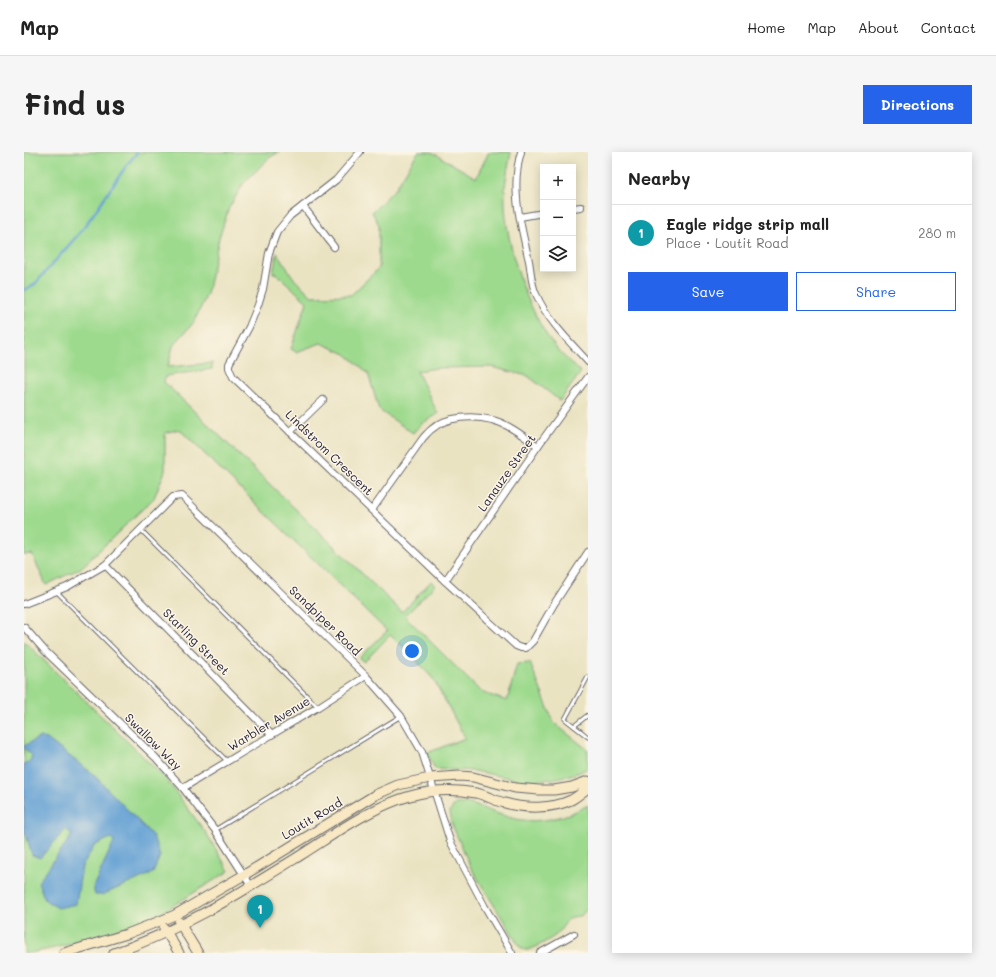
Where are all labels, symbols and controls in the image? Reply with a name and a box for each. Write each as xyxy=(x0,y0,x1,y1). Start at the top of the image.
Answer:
text: Map xyxy=(20,15,59,40)
text: Home xyxy=(747,18,785,37)
text: Map xyxy=(807,18,836,37)
text: About xyxy=(858,18,899,37)
text: Contact xyxy=(921,18,976,37)
button: Directions xyxy=(863,85,972,124)
text: Find us xyxy=(24,86,125,122)
map controls xyxy=(540,164,576,272)
button: + xyxy=(540,164,576,200)
text: Nearby xyxy=(628,167,690,189)
button: − xyxy=(540,200,576,236)
text: Eagle ridge strip mall xyxy=(666,214,829,234)
text: 1 xyxy=(638,224,644,241)
text: 280 m xyxy=(918,224,956,241)
text: Place · Loutit Road xyxy=(666,234,789,251)
button: layers xyxy=(540,236,576,272)
button: Save xyxy=(628,272,788,311)
button: Share xyxy=(796,272,956,311)
street label: Lindstrom Crescent xyxy=(282,406,377,498)
street label: Lanauze Street xyxy=(474,431,539,514)
street label: Sandpiper Road xyxy=(286,582,365,659)
street label: Starling Street xyxy=(160,605,233,678)
your location xyxy=(402,641,422,661)
street label: Warbler Avenue xyxy=(224,692,313,754)
street label: Swallow Way xyxy=(122,709,186,773)
street label: Loutit Road xyxy=(278,794,345,843)
pin: 1 xyxy=(247,895,273,928)

